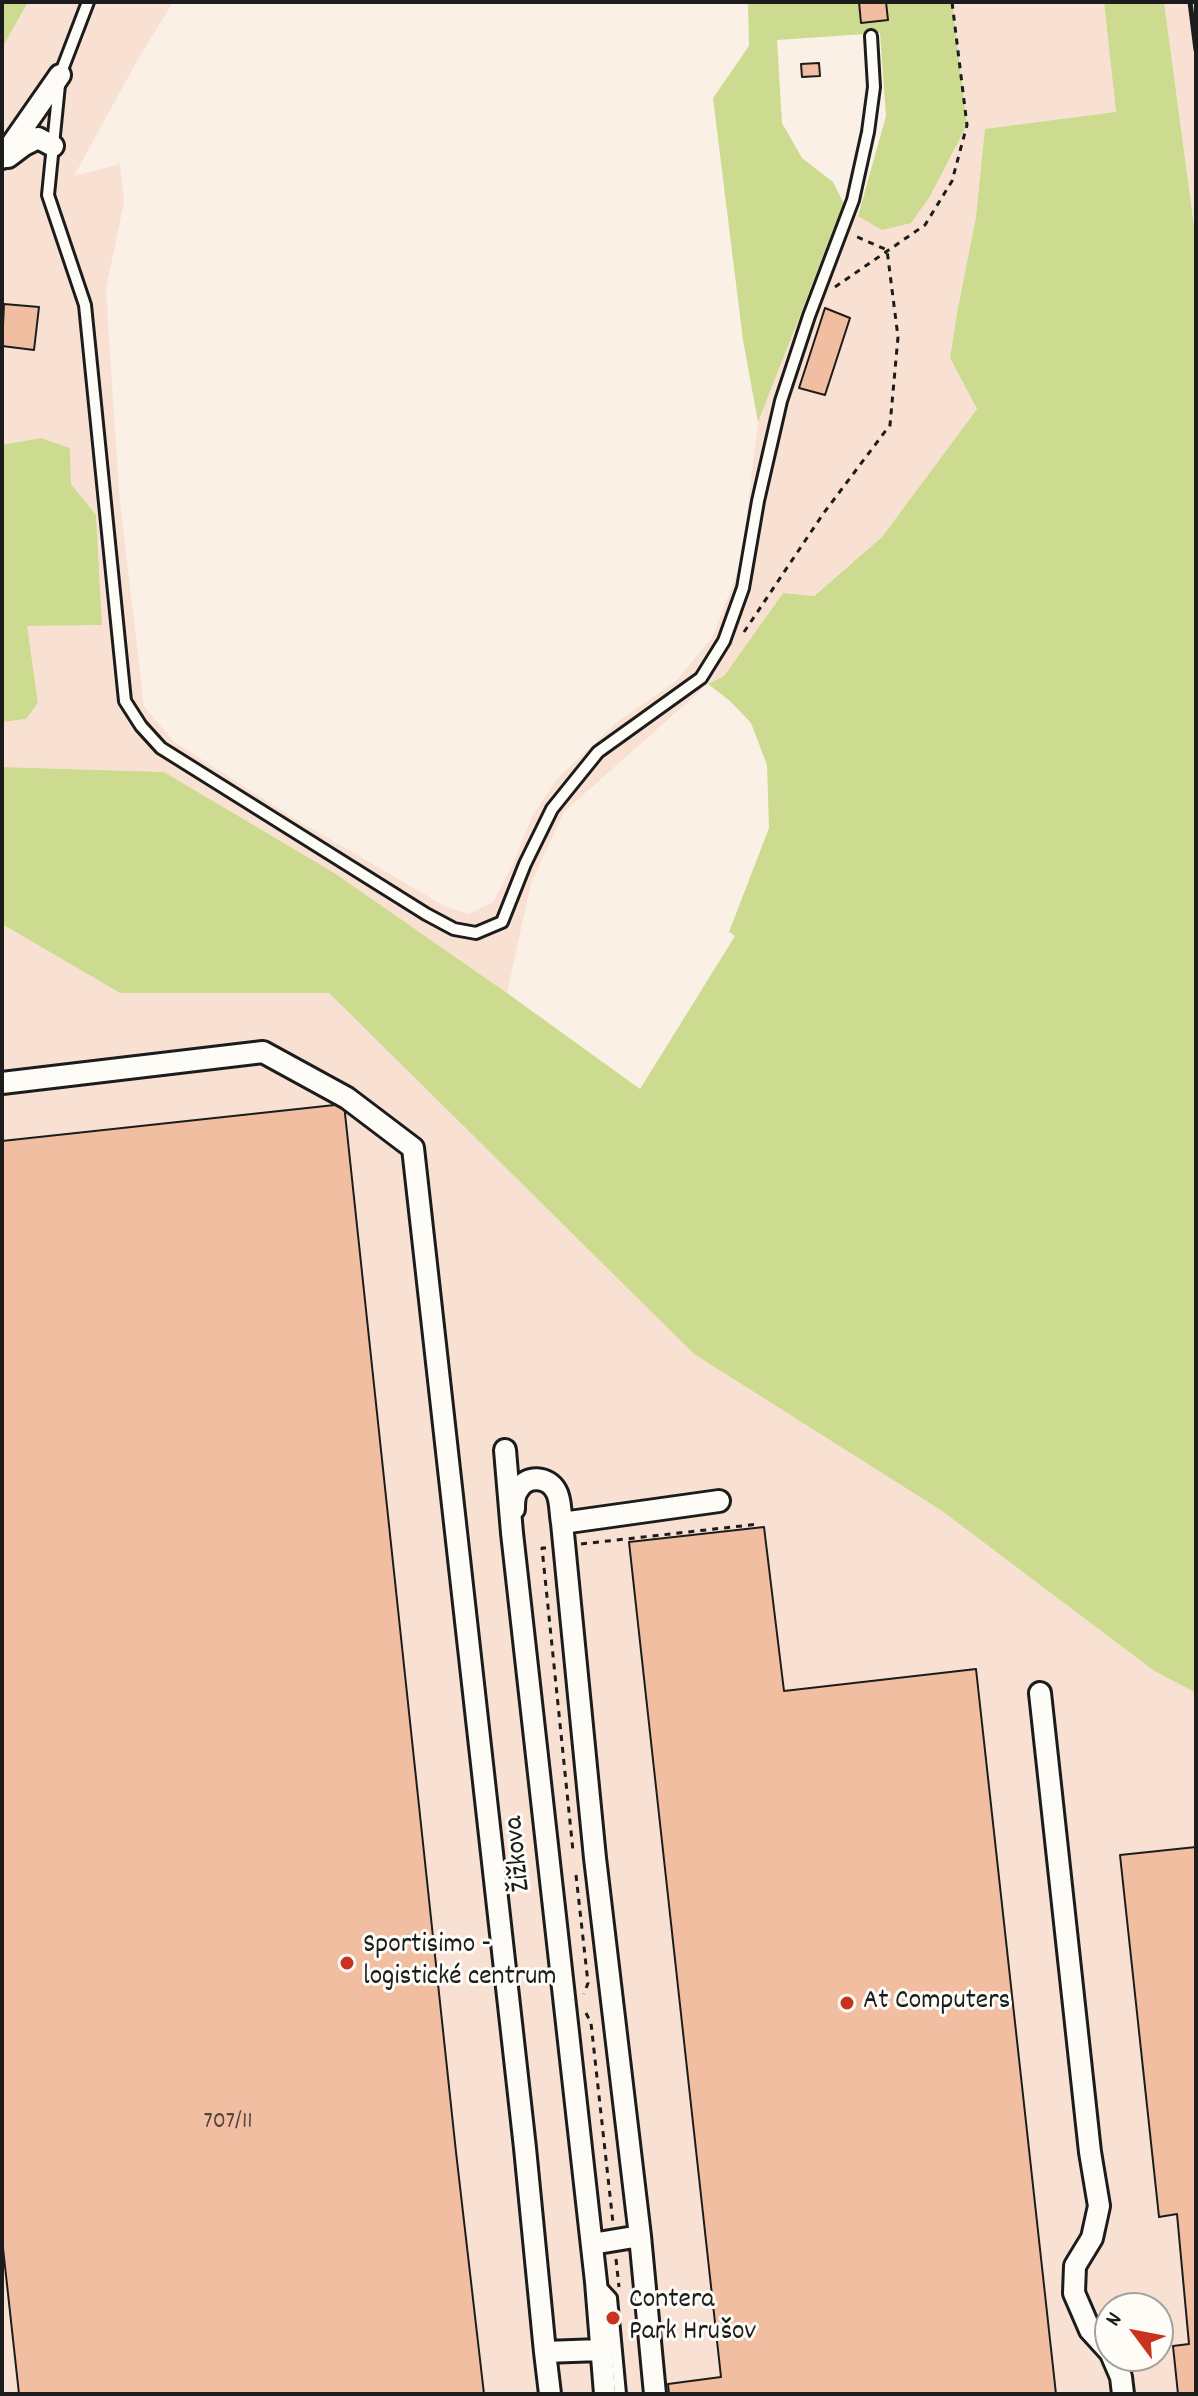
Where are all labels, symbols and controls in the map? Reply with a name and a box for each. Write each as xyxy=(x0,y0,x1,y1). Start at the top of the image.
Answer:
street label: Žižkova xyxy=(499,1814,541,1894)
place label: Sportisimo - logistické centrum xyxy=(363,1930,557,1996)
marker: Sportisimo - logistické centrum xyxy=(338,1954,356,1972)
place label: At Computers xyxy=(863,1986,1010,2020)
marker: At Computers xyxy=(838,1994,856,2012)
house number: 707/11 xyxy=(204,2110,252,2138)
place label: Contera Park Hrušov xyxy=(629,2285,756,2351)
north arrow xyxy=(1094,2292,1174,2372)
text: N xyxy=(1099,2307,1131,2333)
marker: Contera Park Hrušov xyxy=(604,2309,622,2327)

